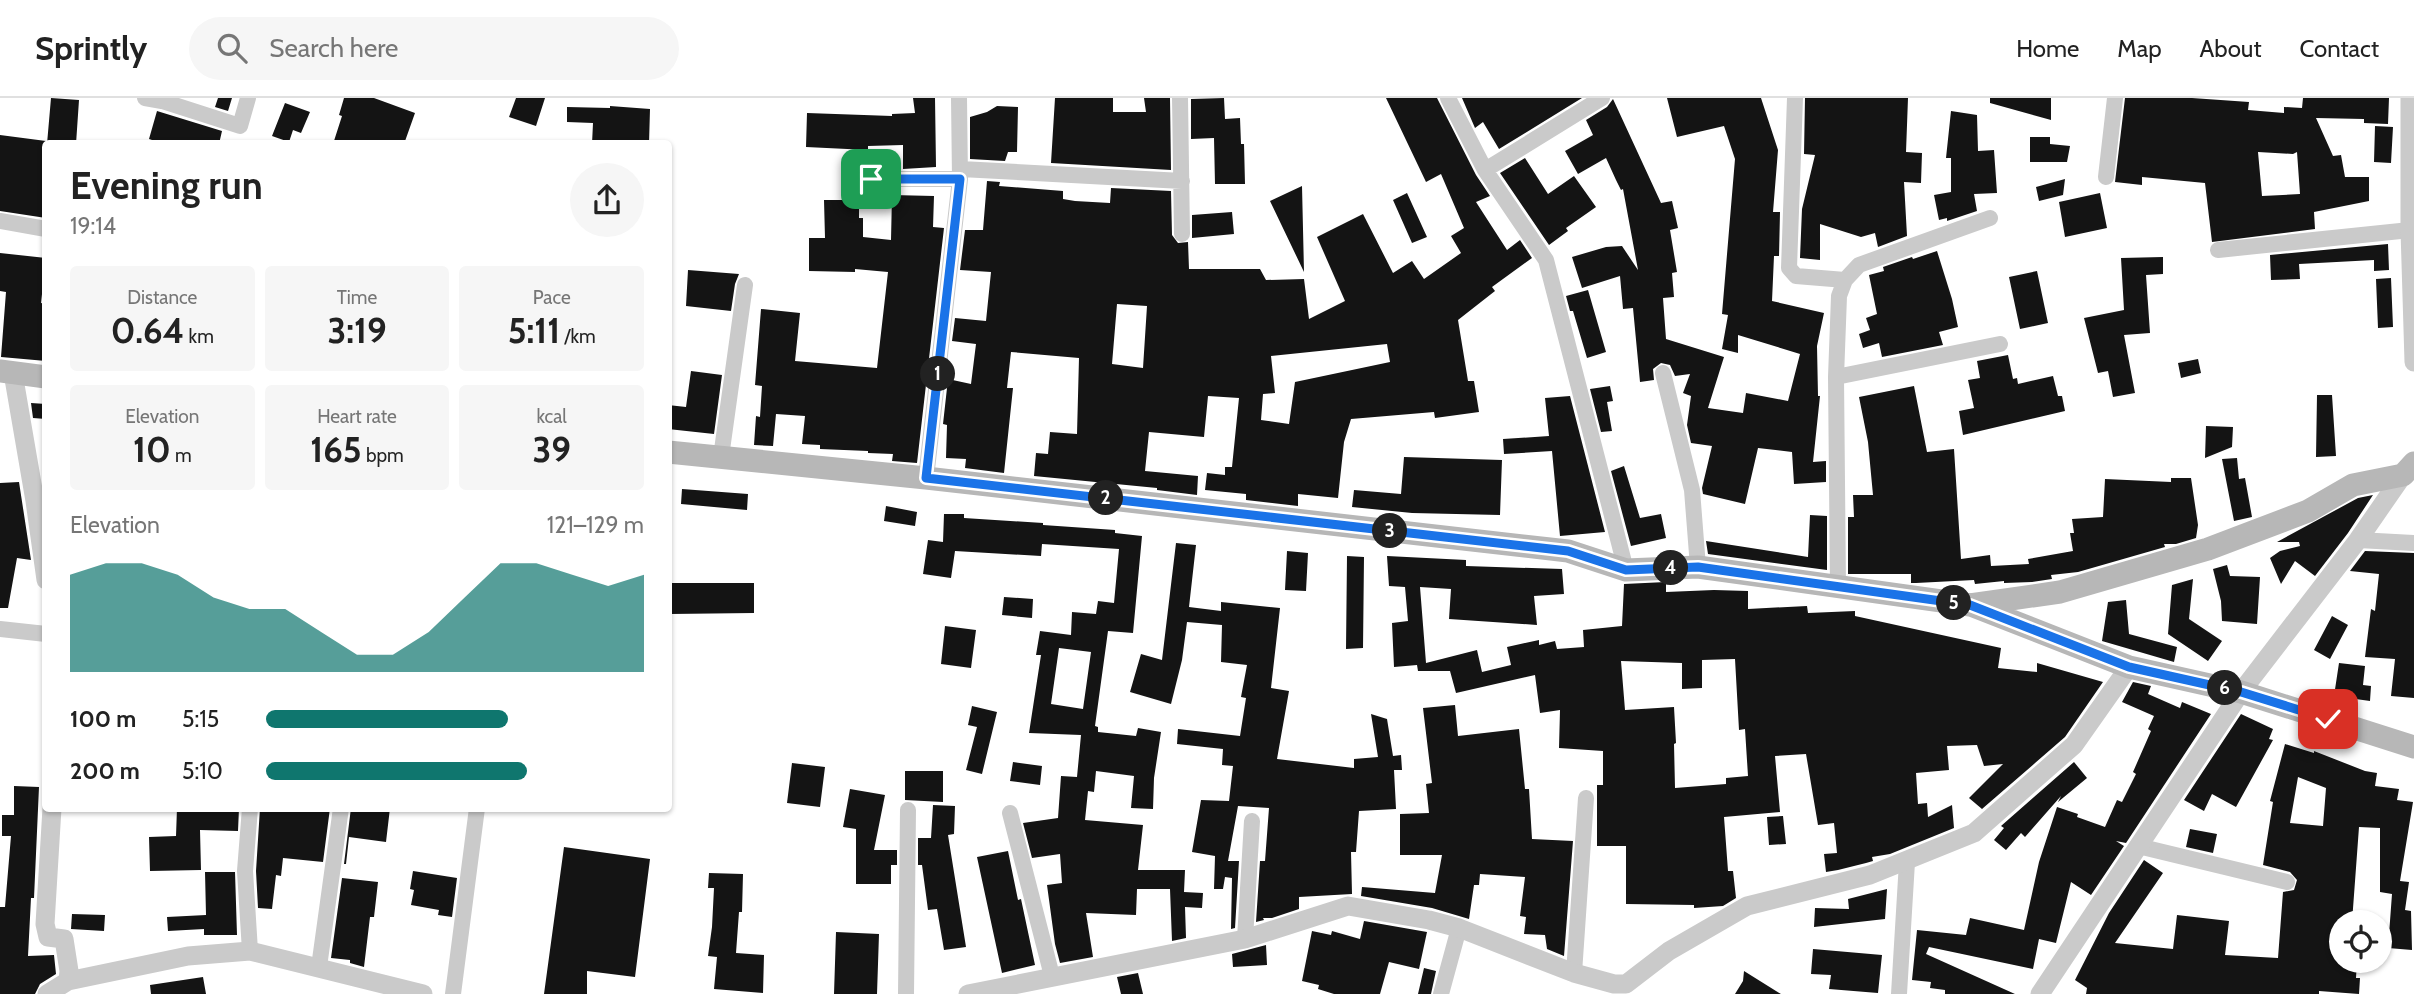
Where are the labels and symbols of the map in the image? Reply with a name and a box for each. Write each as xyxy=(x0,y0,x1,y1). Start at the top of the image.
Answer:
pin xyxy=(841,149,901,209)
pin: 1 xyxy=(920,356,956,392)
pin: 2 xyxy=(1088,480,1124,516)
pin: 3 xyxy=(1372,514,1408,548)
pin: 4 xyxy=(1654,550,1688,586)
pin: 5 xyxy=(1937,586,1972,620)
pin: 6 xyxy=(2208,670,2242,706)
pin xyxy=(2298,689,2358,749)

